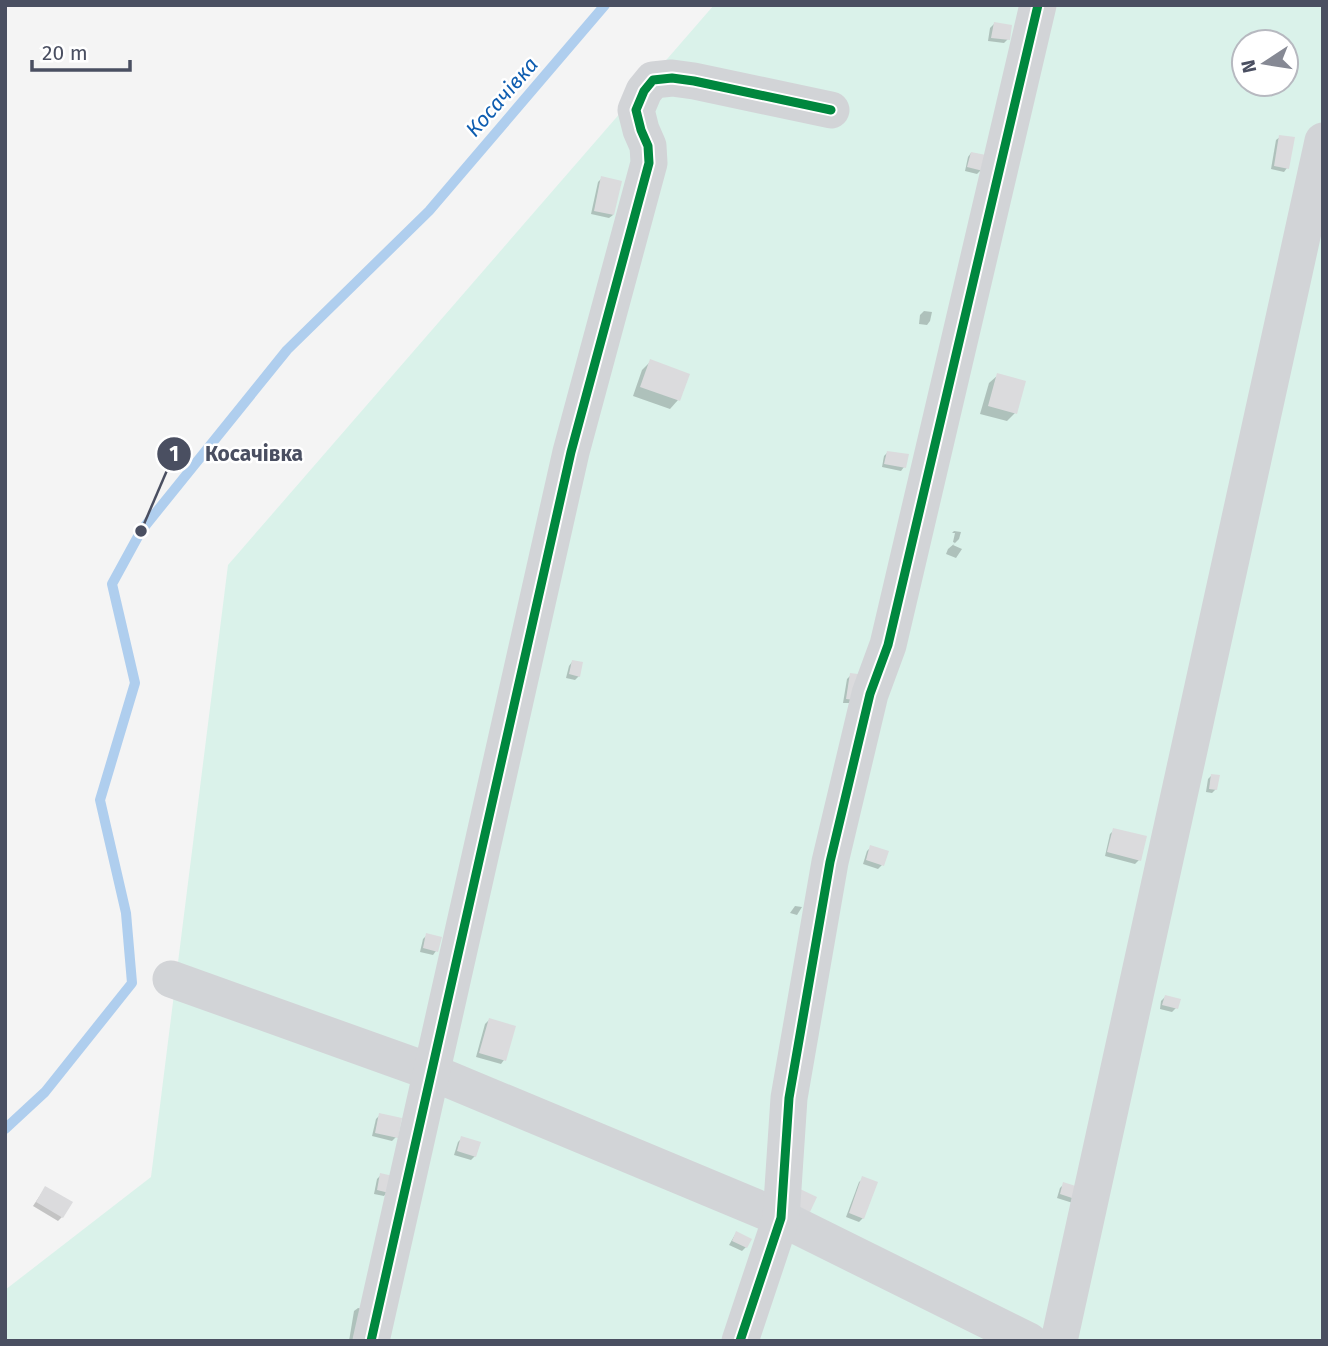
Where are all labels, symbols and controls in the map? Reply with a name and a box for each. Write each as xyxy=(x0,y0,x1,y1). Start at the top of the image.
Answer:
scale bar xyxy=(32,28,130,72)
north arrow xyxy=(1230,28,1300,98)
text: 20 m xyxy=(42,40,88,66)
water label: Косачівка xyxy=(460,52,544,142)
text: N xyxy=(1236,58,1261,75)
callout: Косачівка xyxy=(156,433,318,475)
text: 1 xyxy=(169,441,179,467)
text: Косачівка xyxy=(205,441,303,467)

